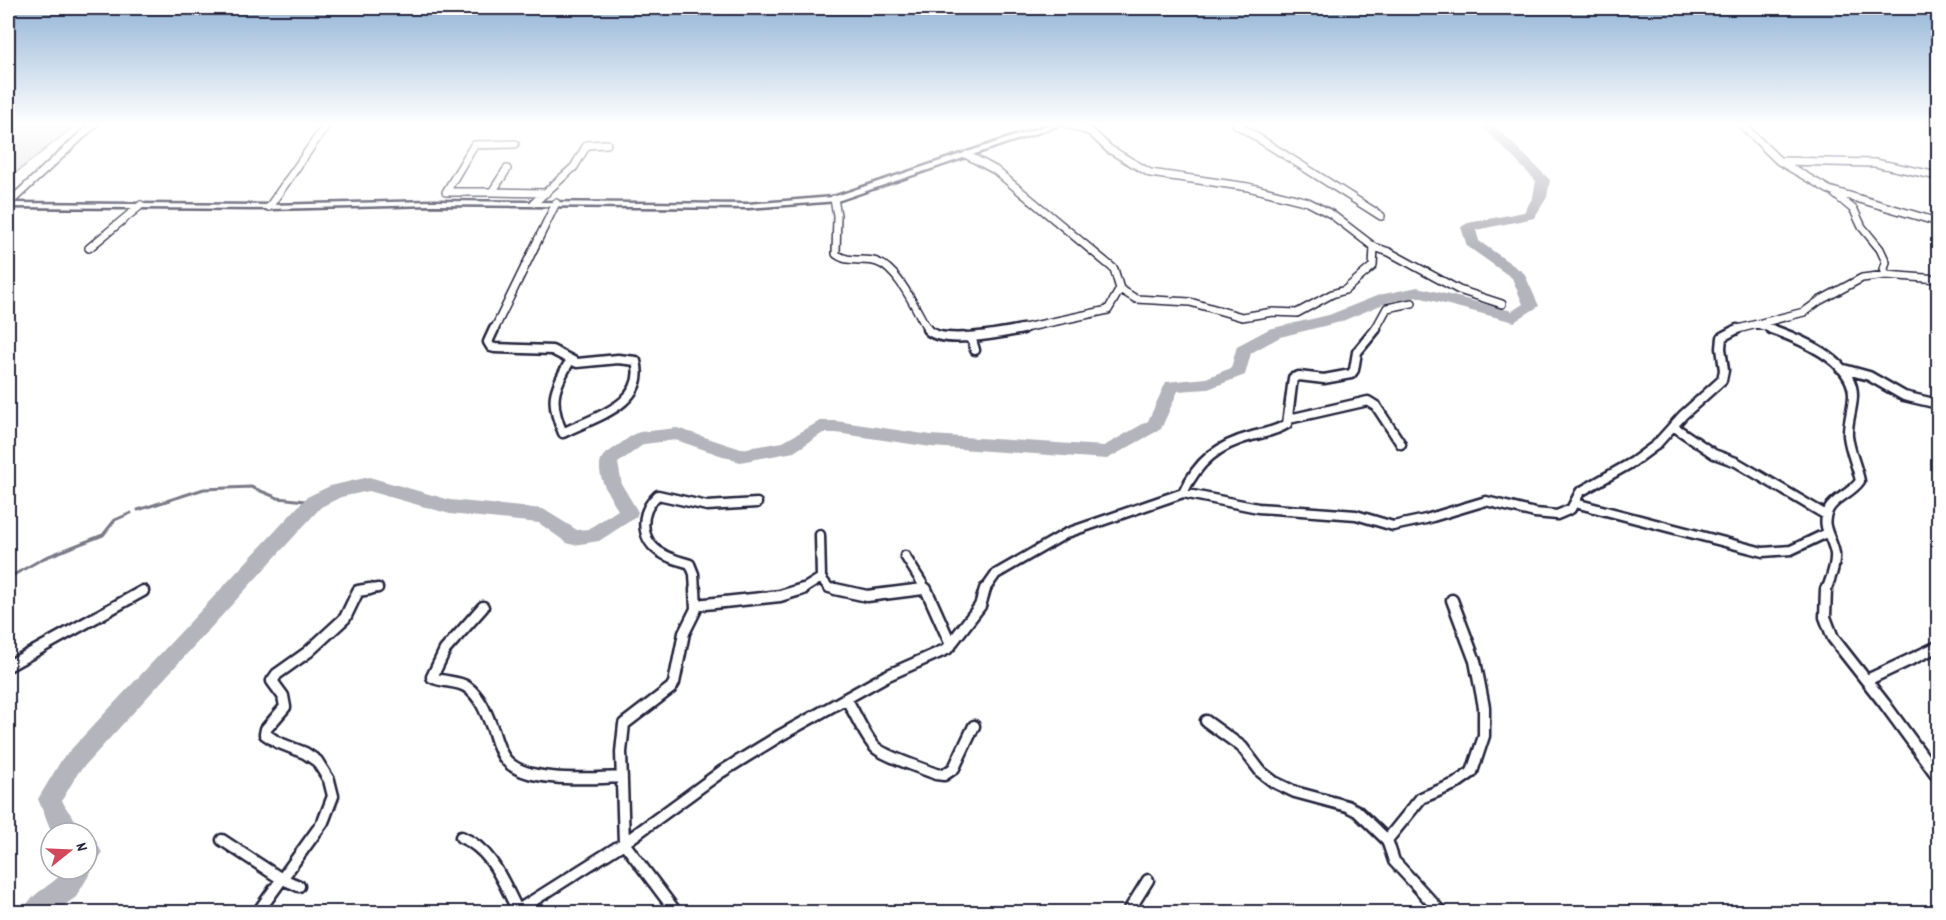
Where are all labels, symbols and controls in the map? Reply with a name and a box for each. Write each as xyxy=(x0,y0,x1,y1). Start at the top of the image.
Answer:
north arrow xyxy=(39,821,99,881)
text: N xyxy=(69,840,93,855)

